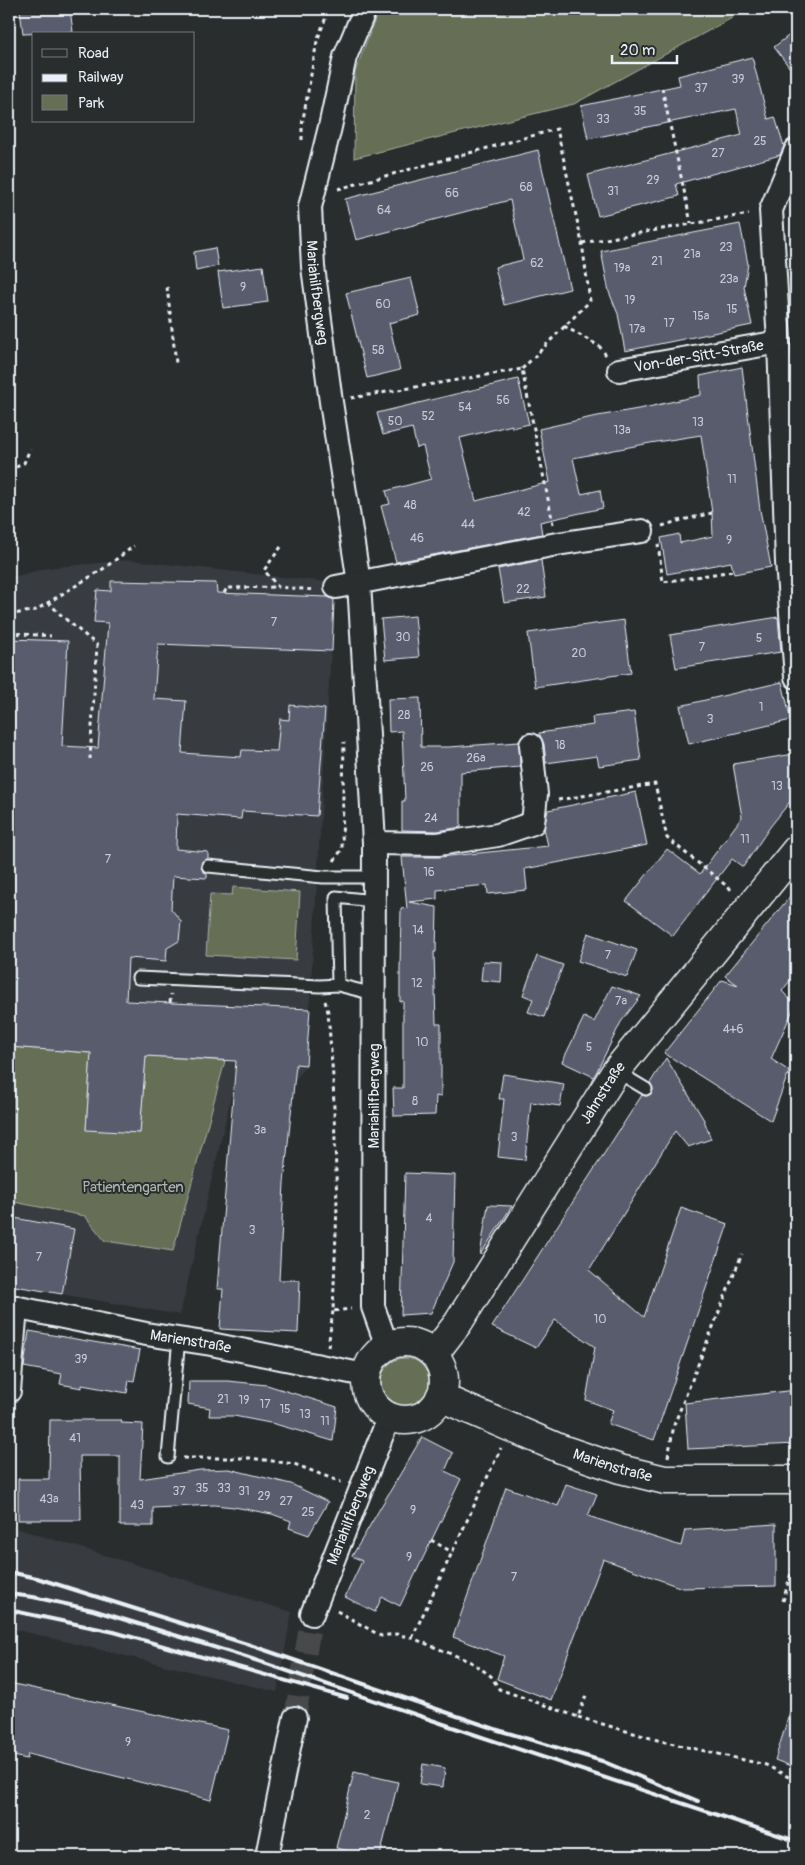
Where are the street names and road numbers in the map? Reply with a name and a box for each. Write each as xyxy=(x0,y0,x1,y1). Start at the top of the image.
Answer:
street label: Mariahilfbergweg xyxy=(302,240,332,346)
street label: Von-der-Sitt-Straße xyxy=(633,336,766,377)
street label: Mariahilfbergweg xyxy=(365,1043,384,1149)
street label: Jahnstraße xyxy=(576,1058,630,1128)
street label: Marienstraße xyxy=(149,1326,233,1358)
street label: Marienstraße xyxy=(570,1445,655,1487)
street label: Mariahilfbergweg xyxy=(323,1463,379,1568)

